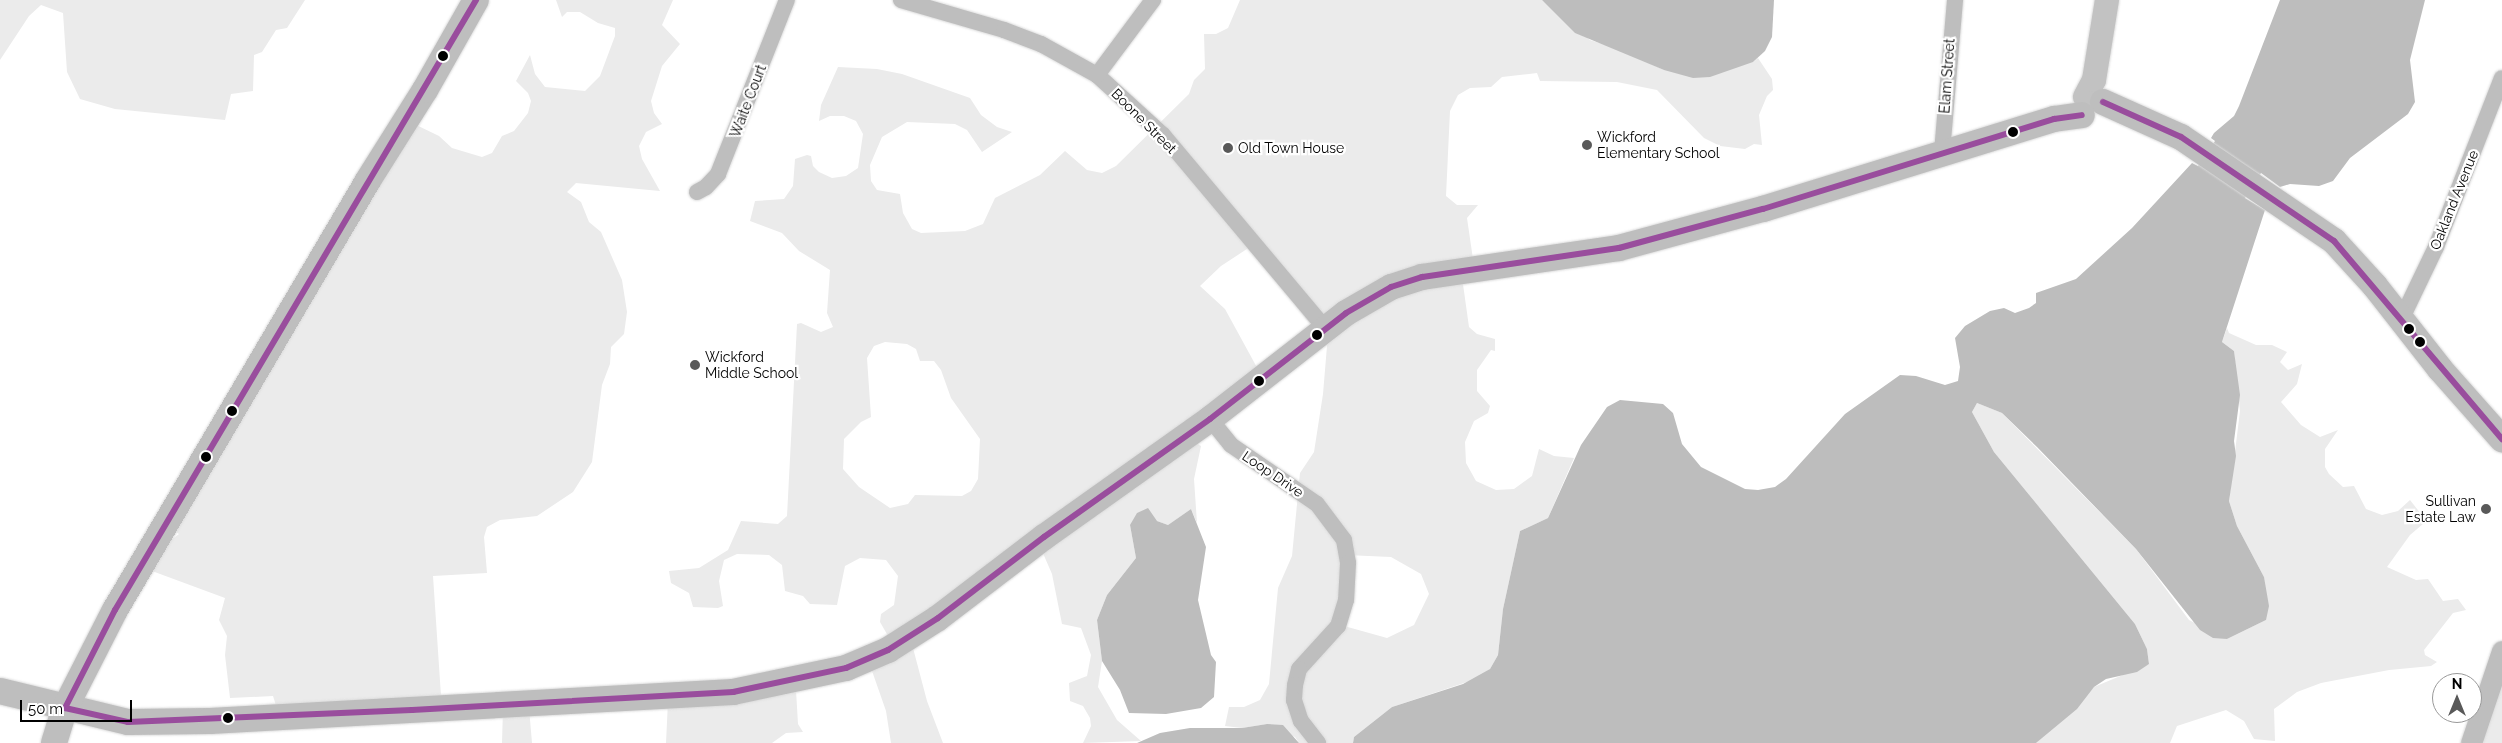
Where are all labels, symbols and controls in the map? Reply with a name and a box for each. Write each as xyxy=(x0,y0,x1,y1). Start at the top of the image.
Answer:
street label: Elam Street xyxy=(1936,38,1958,114)
unlabelled marker xyxy=(438,51,448,61)
street label: Waite Court xyxy=(726,62,770,140)
street label: Boone Street xyxy=(1108,85,1180,157)
unlabelled marker xyxy=(2008,127,2018,137)
place label: Wickford Elementary School xyxy=(1597,129,1720,162)
marker: Wickford Elementary School xyxy=(1581,139,1593,151)
place label: Old Town House xyxy=(1238,140,1345,156)
marker: Old Town House xyxy=(1222,142,1234,154)
street label: Oakland Avenue xyxy=(2426,147,2482,253)
unlabelled marker xyxy=(2404,324,2414,334)
unlabelled marker xyxy=(1312,330,1322,340)
unlabelled marker xyxy=(2415,337,2425,347)
place label: Wickford Middle School xyxy=(705,349,798,382)
marker: Wickford Middle School xyxy=(689,359,701,371)
unlabelled marker xyxy=(1254,376,1264,386)
unlabelled marker xyxy=(227,406,237,416)
street label: Loop Drive xyxy=(1239,447,1307,501)
unlabelled marker xyxy=(201,452,211,462)
place label: Sullivan Estate Law xyxy=(2405,493,2476,526)
marker: Sullivan Estate Law xyxy=(2480,503,2492,515)
north arrow xyxy=(2432,673,2482,723)
text: N xyxy=(2452,676,2462,692)
scale bar xyxy=(22,690,135,722)
text: 50 m xyxy=(28,700,63,718)
unlabelled marker xyxy=(223,713,233,723)

